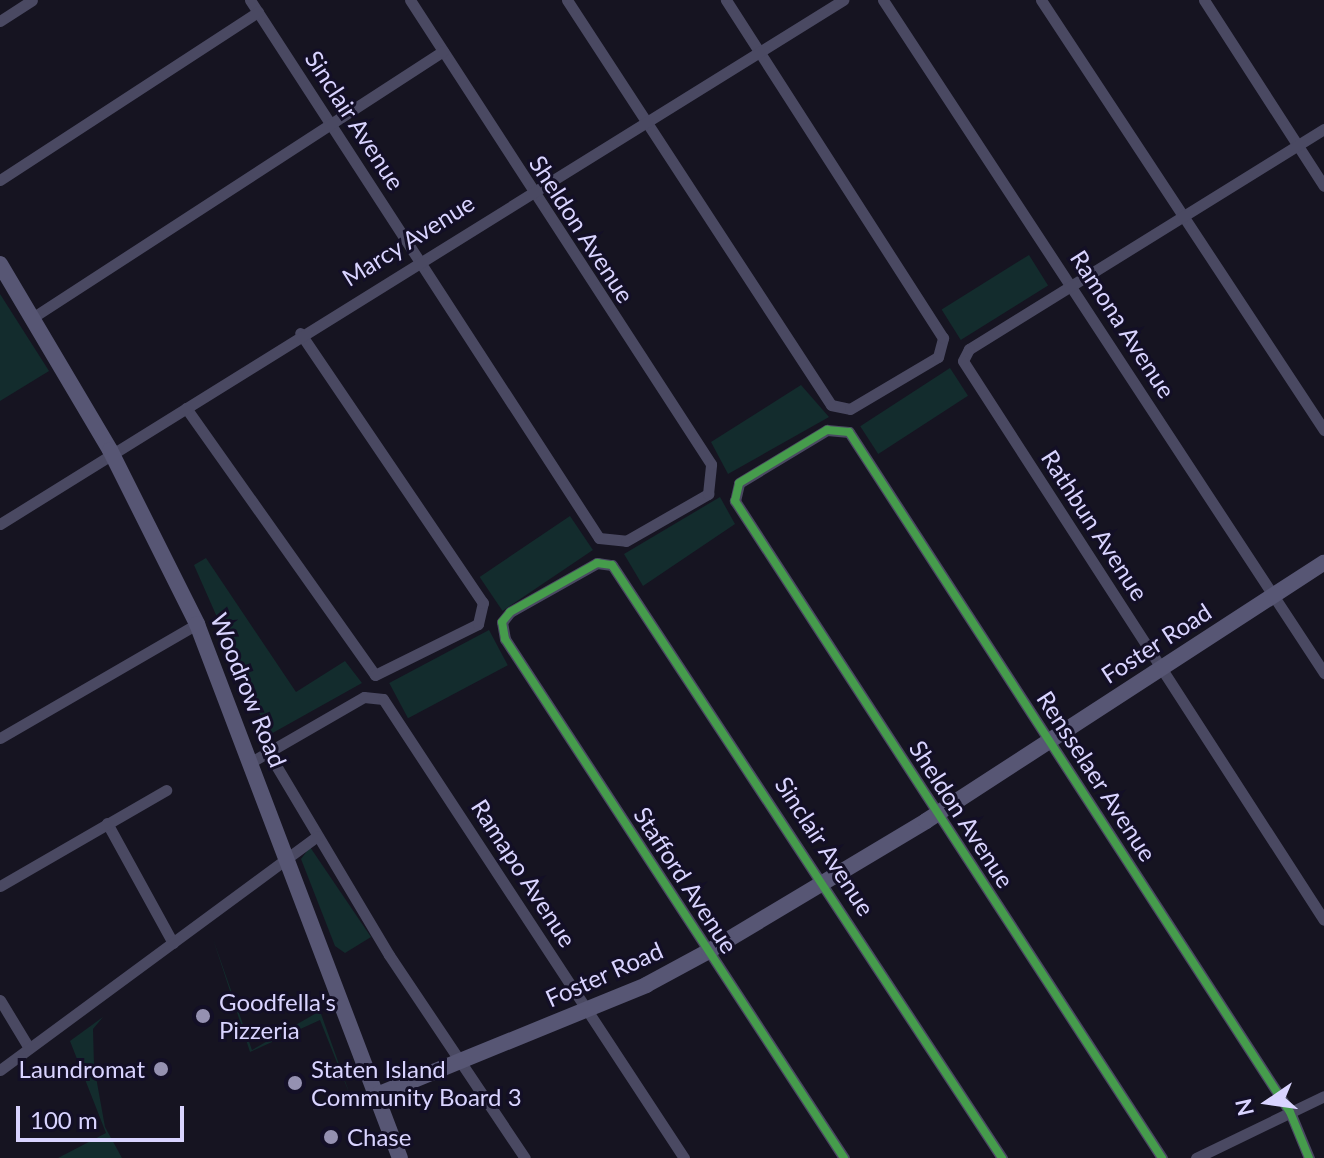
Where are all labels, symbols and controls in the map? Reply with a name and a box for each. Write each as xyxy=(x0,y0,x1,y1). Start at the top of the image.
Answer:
street label: Sinclair Avenue xyxy=(299,45,411,195)
street label: Sheldon Avenue xyxy=(523,150,641,308)
street label: Marcy Avenue xyxy=(336,188,480,292)
street label: Ramona Avenue xyxy=(1064,244,1182,404)
street label: Rathbun Avenue xyxy=(1035,444,1155,606)
street label: Foster Road xyxy=(1095,597,1217,689)
street label: Woodrow Road xyxy=(205,609,293,771)
street label: Rensselaer Avenue xyxy=(1031,685,1163,867)
street label: Sheldon Avenue xyxy=(903,735,1021,893)
street label: Sinclair Avenue xyxy=(769,771,881,921)
street label: Ramapo Avenue xyxy=(465,793,583,953)
street label: Stafford Avenue xyxy=(628,801,744,959)
street label: Foster Road xyxy=(541,935,667,1013)
place label: Goodfella's Pizzeria xyxy=(219,988,336,1044)
marker: Goodfella's Pizzeria xyxy=(194,1007,212,1025)
place label: Laundromat xyxy=(19,1055,145,1083)
place label: Staten Island Community Board 3 xyxy=(311,1055,522,1111)
marker: Laundromat xyxy=(152,1060,170,1078)
north arrow xyxy=(1228,1062,1308,1142)
marker: Staten Island Community Board 3 xyxy=(286,1074,304,1092)
scale bar xyxy=(20,1090,188,1140)
text: N xyxy=(1229,1096,1259,1119)
text: 100 m xyxy=(30,1105,98,1134)
place label: Chase xyxy=(347,1123,411,1151)
marker: Chase xyxy=(322,1128,340,1146)

